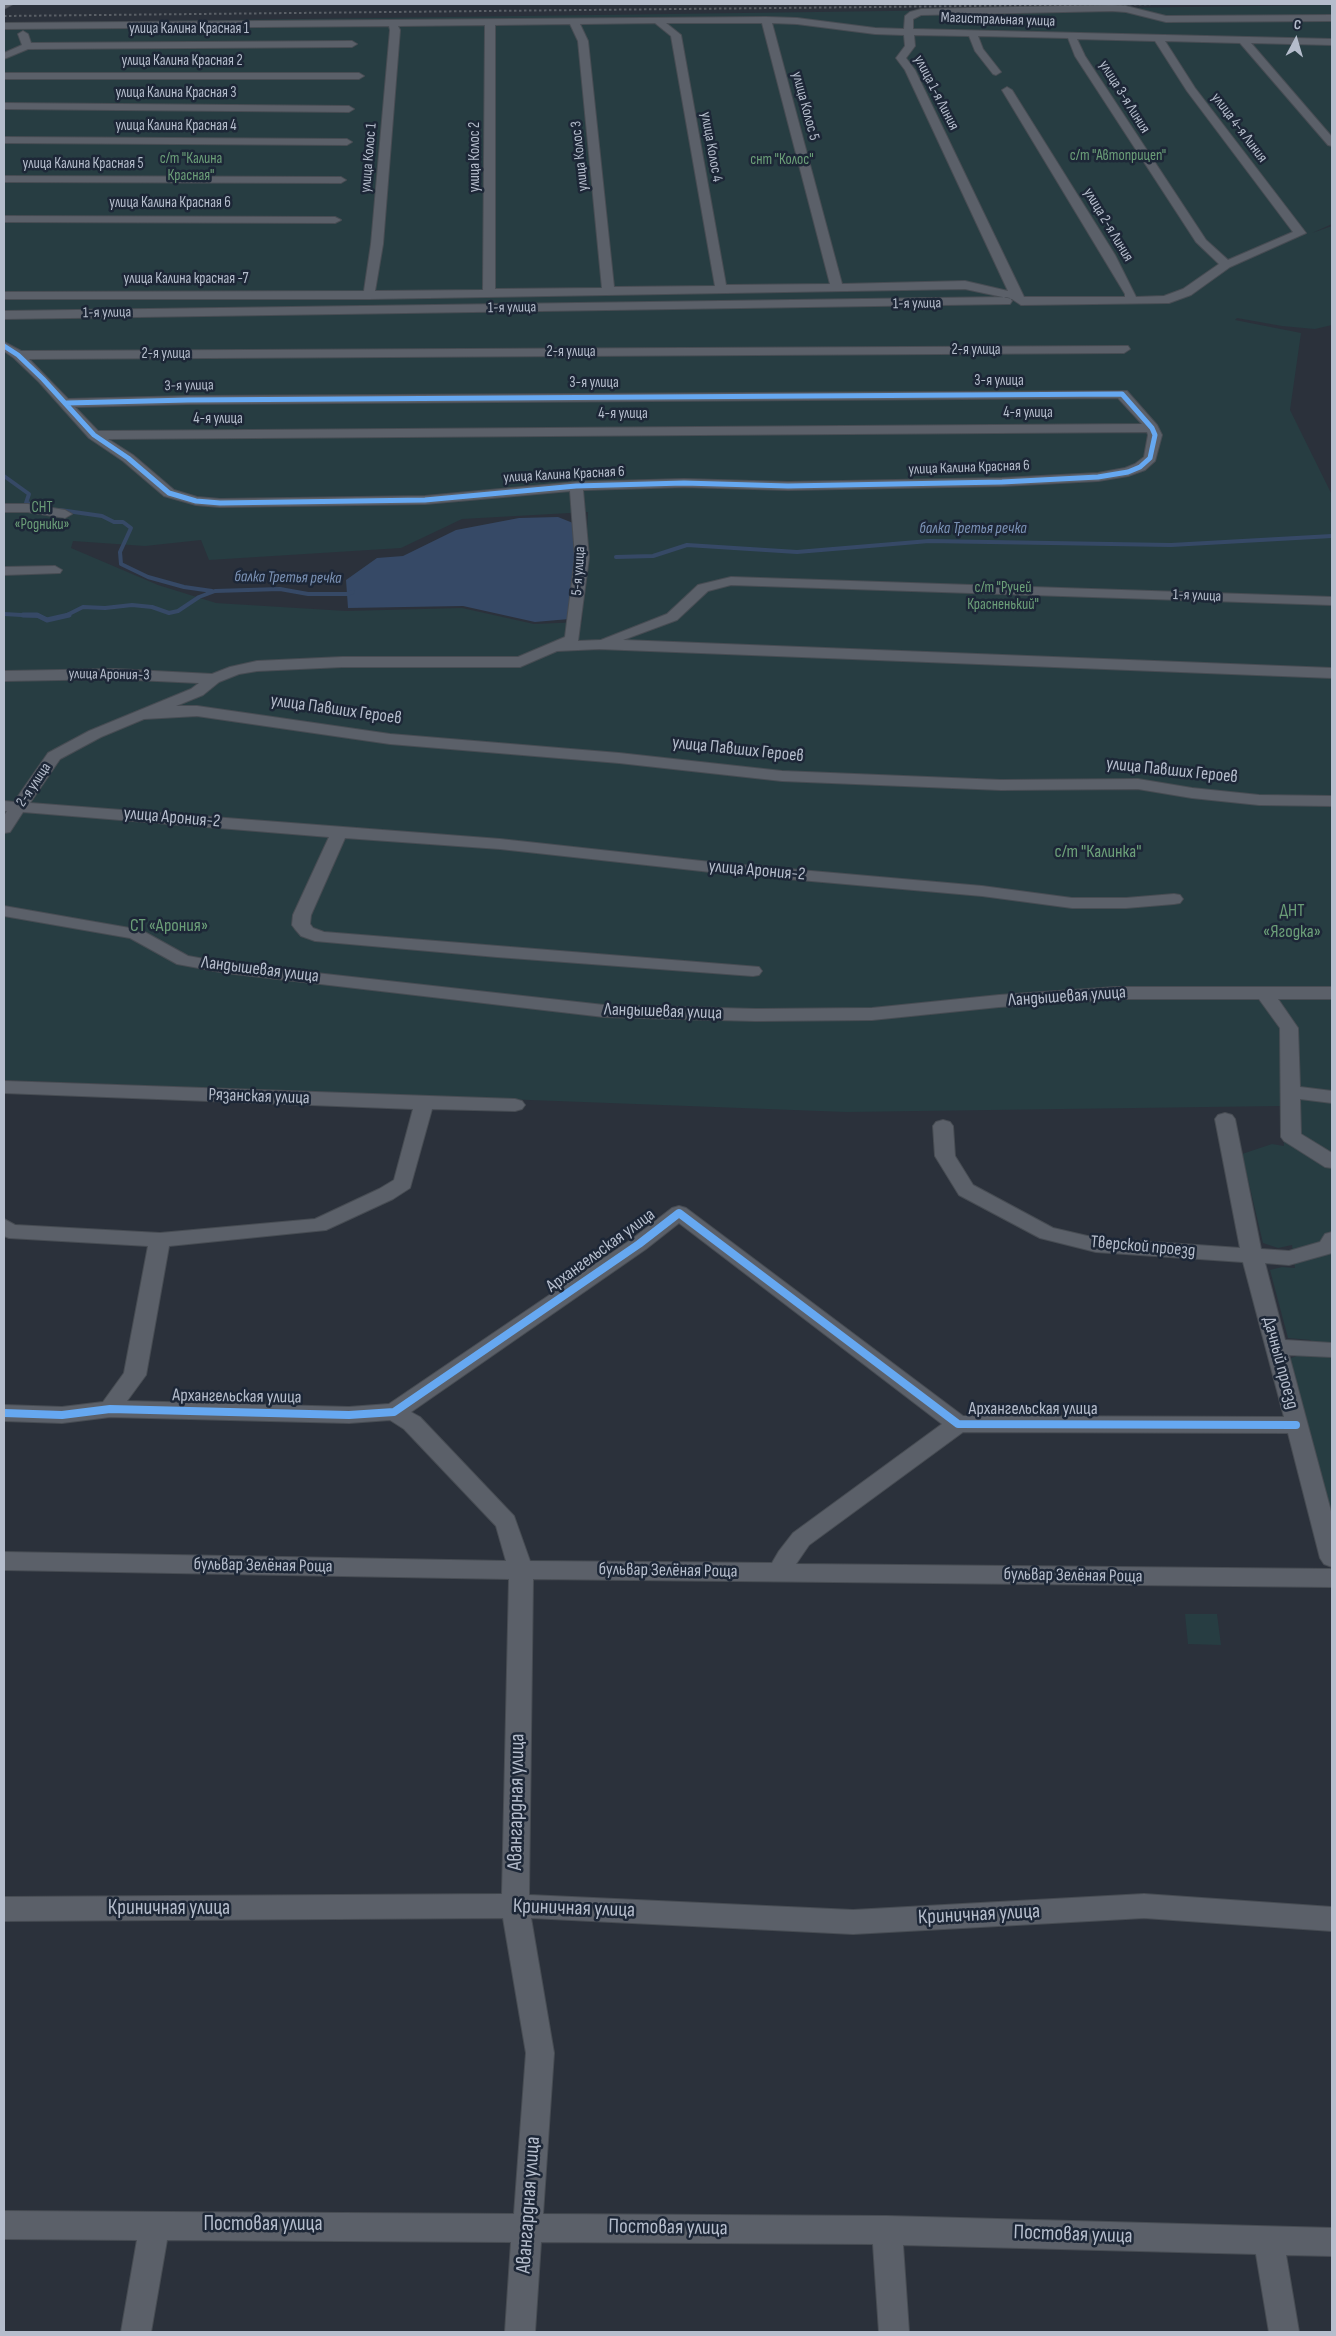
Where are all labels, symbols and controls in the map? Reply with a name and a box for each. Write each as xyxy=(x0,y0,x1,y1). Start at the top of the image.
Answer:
street label: Магистральная улица xyxy=(940,9,1056,31)
north arrow xyxy=(1271,15,1321,65)
text: С xyxy=(1293,16,1302,33)
street label: улица Калина Красная 1 xyxy=(129,20,249,38)
street label: улица Калина Красная 2 xyxy=(121,52,243,70)
street label: улица 1-я Линия xyxy=(909,53,963,133)
street label: улица 3-я Линия xyxy=(1094,57,1154,137)
street label: улица Колос 5 xyxy=(787,70,823,142)
street label: улица Калина Красная 3 xyxy=(115,84,237,102)
street label: улица 4-я Линия xyxy=(1207,90,1271,166)
street label: улица Колос 4 xyxy=(696,111,726,183)
street label: улица Калина Красная 4 xyxy=(115,117,237,135)
street label: улица Колос 3 xyxy=(567,120,593,192)
street label: улица Колос 2 xyxy=(466,122,484,192)
street label: улица Колос 1 xyxy=(357,123,381,193)
park label: с/т "Автоприцеп" xyxy=(1070,147,1166,165)
park label: с/т "Калина Красная" xyxy=(160,150,222,185)
park label: снт "Колос" xyxy=(750,151,814,169)
street label: улица Калина Красная 5 xyxy=(23,155,143,173)
street label: улица 2-я Линия xyxy=(1079,185,1137,265)
street label: улица Калина Красная 6 xyxy=(109,194,231,212)
street label: улица Калина красная -7 xyxy=(124,270,248,288)
street label: 1-я улица xyxy=(893,295,941,313)
street label: 1-я улица xyxy=(488,299,536,317)
street label: 1-я улица xyxy=(83,304,131,322)
street label: 2-я улица xyxy=(951,341,1001,359)
street label: 2-я улица xyxy=(546,343,596,361)
street label: 2-я улица xyxy=(141,345,191,363)
street label: 3-я улица xyxy=(974,372,1024,390)
street label: 3-я улица xyxy=(569,374,619,392)
street label: 3-я улица xyxy=(164,377,214,395)
street label: 4-я улица xyxy=(1003,404,1053,422)
street label: 4-я улица xyxy=(598,405,648,423)
street label: 4-я улица xyxy=(193,410,243,428)
street label: улица Калина Красная 6 xyxy=(908,457,1030,479)
street label: улица Калина Красная 6 xyxy=(503,463,625,487)
park label: СНТ «Родники» xyxy=(14,499,70,534)
water label: балка Третья речка xyxy=(919,519,1027,539)
street label: 5-я улица xyxy=(568,546,590,596)
water label: балка Третья речка xyxy=(234,567,342,589)
park label: с/т "Ручей Красненький" xyxy=(967,579,1039,614)
street label: 1-я улица xyxy=(1173,586,1221,606)
street label: улица Арония-3 xyxy=(68,665,150,685)
street label: улица Павших Героев xyxy=(269,690,403,730)
street label: улица Павших Героев xyxy=(671,732,805,768)
street label: улица Павших Героев xyxy=(1105,753,1239,789)
street label: 2-я улица xyxy=(13,760,55,810)
street label: улица Арония-2 xyxy=(123,803,221,833)
park label: с/т "Калинка" xyxy=(1055,841,1141,863)
street label: улица Арония-2 xyxy=(708,856,806,886)
park label: ДНТ «Ягодка» xyxy=(1263,900,1321,942)
park label: СТ «Арония» xyxy=(130,915,208,937)
street label: Ландышевая улица xyxy=(200,952,320,988)
street label: Ландышевая улица xyxy=(1007,982,1127,1012)
street label: Ландышевая улица xyxy=(604,999,722,1025)
street label: Рязанская улица xyxy=(208,1084,310,1110)
street label: Архангельская улица xyxy=(542,1204,660,1298)
street label: Тверской проезд xyxy=(1090,1232,1196,1262)
street label: Дачный проезд xyxy=(1257,1314,1303,1412)
street label: Архангельская улица xyxy=(172,1385,302,1409)
street label: Архангельская улица xyxy=(968,1398,1098,1420)
street label: бульвар Зелёная Роща xyxy=(193,1554,333,1578)
street label: бульвар Зелёная Роща xyxy=(598,1559,738,1583)
street label: бульвар Зелёная Роща xyxy=(1003,1564,1143,1588)
street label: Авангардная улица xyxy=(503,1733,531,1871)
street label: Криничная улица xyxy=(512,1894,636,1924)
street label: Криничная улица xyxy=(108,1896,230,1922)
street label: Криничная улица xyxy=(917,1899,1041,1931)
street label: Авангардная улица xyxy=(512,2136,546,2274)
street label: Постовая улица xyxy=(203,2212,323,2238)
street label: Постовая улица xyxy=(608,2214,728,2242)
street label: Постовая улица xyxy=(1013,2220,1133,2250)

